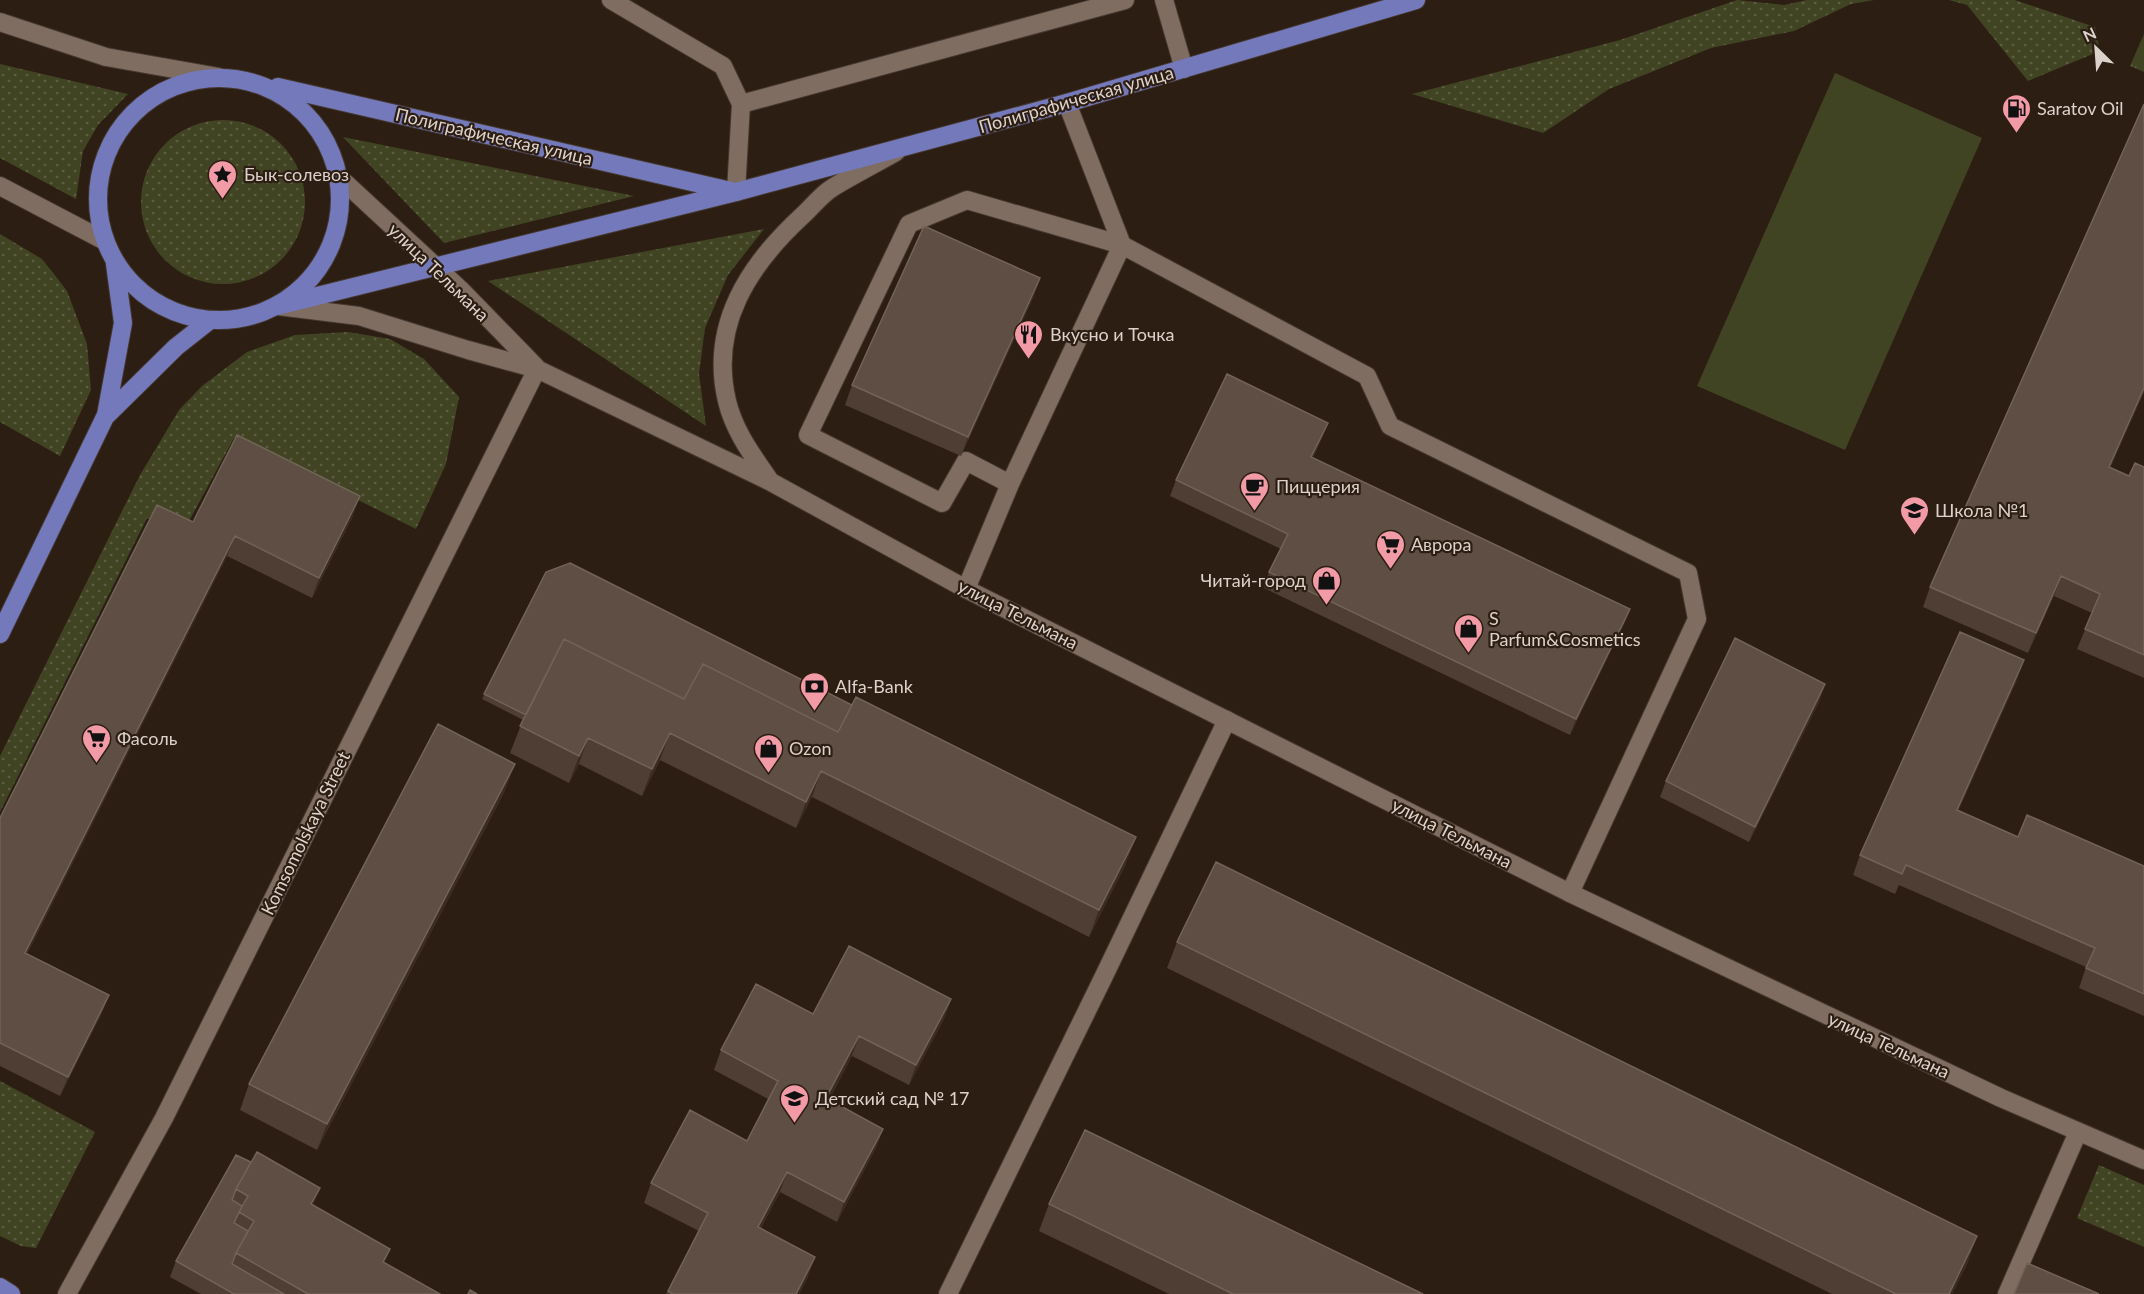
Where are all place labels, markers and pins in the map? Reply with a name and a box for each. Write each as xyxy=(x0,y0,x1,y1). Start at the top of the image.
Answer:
fuel station icon: Saratov Oil xyxy=(2000,92,2032,134)
place label: Saratov Oil xyxy=(2037,97,2123,119)
place icon: Бык-солевоз xyxy=(207,158,239,200)
place label: Бык-солевоз xyxy=(244,163,349,185)
restaurant icon: Вкусно и Точка xyxy=(1013,318,1045,360)
place label: Вкусно и Точка xyxy=(1050,323,1174,345)
cafe icon: Пиццерия xyxy=(1239,470,1271,512)
place label: Пиццерия xyxy=(1276,475,1360,497)
school or university icon: Школа №1 xyxy=(1898,494,1930,536)
place label: Школа №1 xyxy=(1935,499,2029,521)
supermarket icon: Аврора xyxy=(1374,528,1406,570)
place label: Аврора xyxy=(1411,533,1471,555)
shop icon: Читай-город xyxy=(1311,564,1343,606)
place label: Читай-город xyxy=(1201,569,1306,591)
place label: S Parfum&Cosmetics xyxy=(1489,607,1641,650)
shop icon: S Parfum&Cosmetics xyxy=(1452,612,1484,654)
bank icon: Alfa-Bank xyxy=(798,670,830,712)
place label: Alfa-Bank xyxy=(835,675,914,697)
supermarket icon: Фасоль xyxy=(80,722,112,764)
place label: Фасоль xyxy=(117,727,178,749)
shop icon: Ozon xyxy=(752,732,784,774)
place label: Ozon xyxy=(789,737,831,759)
school or university icon: Детский сад № 17 xyxy=(778,1082,810,1124)
place label: Детский сад № 17 xyxy=(815,1087,970,1109)

